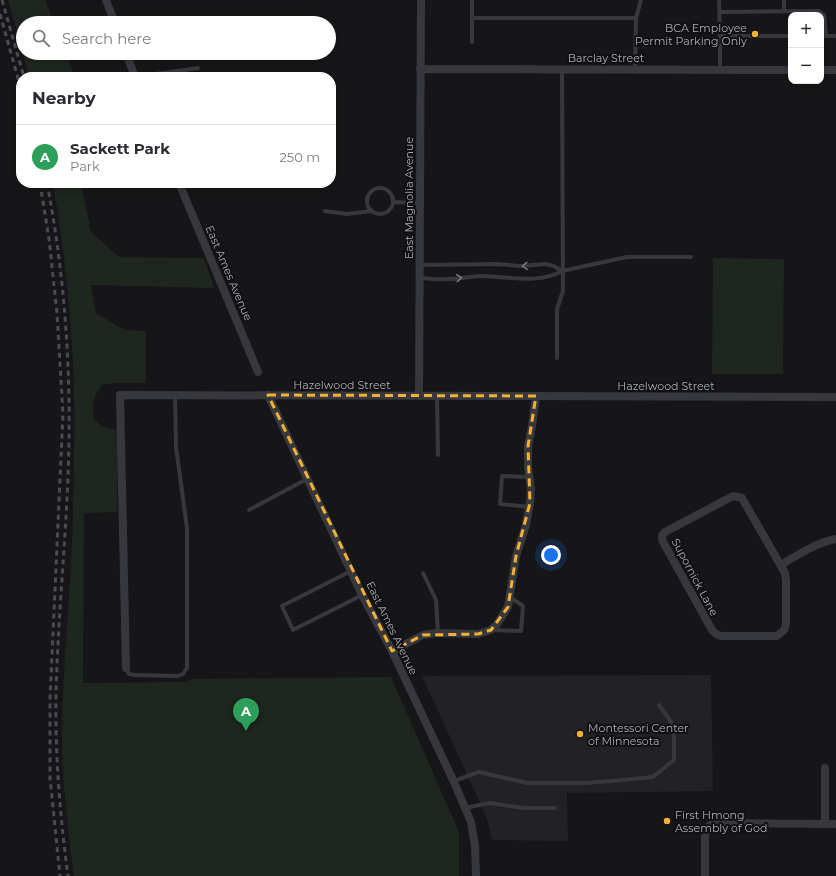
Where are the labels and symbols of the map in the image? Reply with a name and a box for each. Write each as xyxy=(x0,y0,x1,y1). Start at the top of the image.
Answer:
place label: BCA Employee Permit Parking Only xyxy=(635,21,747,48)
marker: BCA Employee Permit Parking Only xyxy=(750,29,760,39)
street label: Barclay Street xyxy=(568,51,645,65)
street label: East Magnolia Avenue xyxy=(402,137,416,259)
street label: East Ames Avenue xyxy=(203,223,256,323)
one-way arrow xyxy=(521,261,528,270)
one-way arrow xyxy=(456,274,462,283)
street label: Hazelwood Street xyxy=(293,378,391,392)
street label: Hazelwood Street xyxy=(617,379,715,393)
street label: Supornick Lane xyxy=(669,536,721,618)
your location xyxy=(541,545,561,565)
street label: East Ames Avenue xyxy=(363,579,421,677)
pin: A xyxy=(233,698,259,731)
place label: Montessori Center of Minnesota xyxy=(588,721,688,748)
marker: Montessori Center of Minnesota xyxy=(575,729,585,739)
place label: First Hmong Assembly of God xyxy=(675,808,767,835)
marker: First Hmong Assembly of God xyxy=(662,816,672,826)

